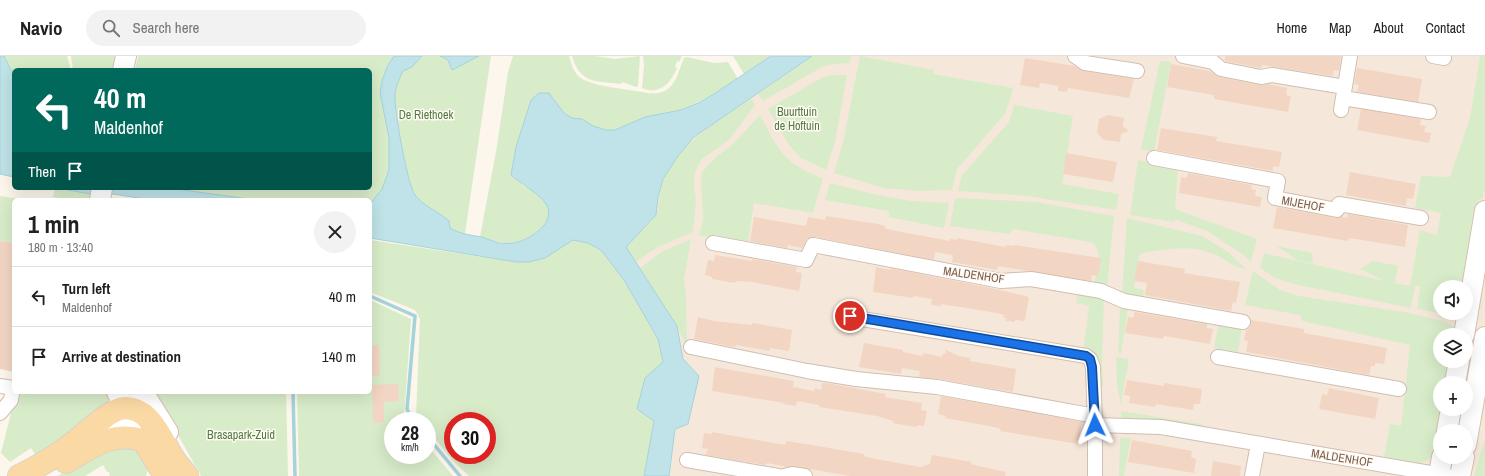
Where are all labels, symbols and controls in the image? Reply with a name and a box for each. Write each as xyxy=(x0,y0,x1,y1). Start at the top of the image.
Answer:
search box xyxy=(86,10,366,46)
text: Navio xyxy=(20,15,62,41)
icon: search xyxy=(100,17,122,39)
text: Search here xyxy=(132,17,199,38)
text: Home xyxy=(1276,19,1307,37)
text: Map xyxy=(1329,19,1351,37)
text: About xyxy=(1373,19,1403,37)
text: Contact xyxy=(1425,19,1465,37)
text: 40 m xyxy=(94,79,146,117)
icon: left xyxy=(28,84,80,136)
park label: Buurttuin de Hoftuin xyxy=(774,104,820,134)
park label: De Riethoek xyxy=(399,107,453,123)
text: Maldenhof xyxy=(94,115,163,140)
icon: arrive xyxy=(64,160,86,182)
text: Then xyxy=(28,161,56,182)
street label: MIJEHOF xyxy=(1280,192,1326,216)
text: 1 min xyxy=(28,208,79,240)
button: close xyxy=(314,211,356,253)
text: 180 m · 13:40 xyxy=(28,239,93,256)
street label: MALDENHOF xyxy=(942,263,1006,287)
text: Turn left xyxy=(62,278,110,299)
map controls xyxy=(1433,280,1473,464)
button: sound xyxy=(1433,280,1473,320)
icon: left xyxy=(28,286,50,308)
text: 40 m xyxy=(329,286,356,307)
text: Maldenhof xyxy=(62,299,112,316)
pin xyxy=(833,299,867,333)
icon: arrive xyxy=(839,305,861,327)
button: layers xyxy=(1433,328,1473,368)
icon: arrive xyxy=(28,346,50,368)
text: Arrive at destination xyxy=(62,346,181,367)
text: 140 m xyxy=(322,346,356,367)
button: + xyxy=(1433,376,1473,416)
position arrow xyxy=(1074,404,1116,446)
speed limit sign: 30 xyxy=(444,412,496,464)
text: 28 xyxy=(401,419,419,446)
button: − xyxy=(1433,424,1473,464)
park label: Brasapark-Zuid xyxy=(207,427,275,443)
text: km/h xyxy=(401,441,419,454)
street label: MALDENHOF xyxy=(1310,445,1374,471)

